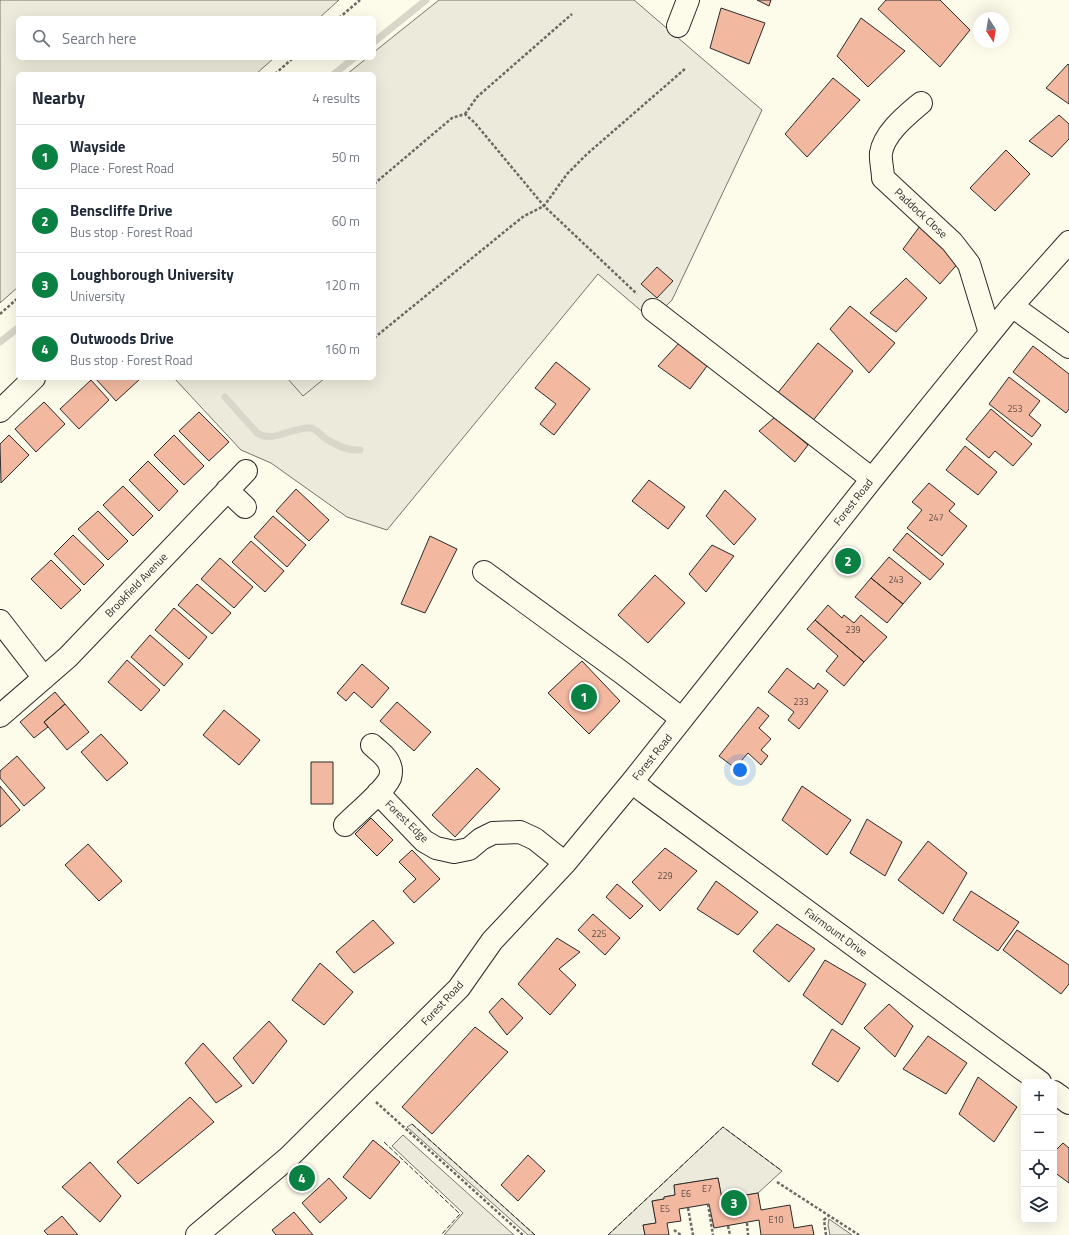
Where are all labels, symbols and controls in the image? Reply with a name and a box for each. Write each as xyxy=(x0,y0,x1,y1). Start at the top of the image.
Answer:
north arrow xyxy=(973,12,1009,48)
search box xyxy=(16,16,376,60)
icon: search xyxy=(30,27,52,49)
text: Search here xyxy=(62,27,136,50)
text: Nearby xyxy=(32,85,85,111)
text: 4 results xyxy=(312,88,360,108)
text: Wayside xyxy=(70,135,126,158)
text: 1 xyxy=(41,147,49,167)
text: 50 m xyxy=(332,147,360,167)
text: Place · Forest Road xyxy=(70,158,174,178)
street label: Paddock Close xyxy=(891,184,951,242)
text: Benscliffe Drive xyxy=(70,199,172,222)
text: 2 xyxy=(41,211,49,231)
text: 60 m xyxy=(332,211,360,231)
text: Bus stop · Forest Road xyxy=(70,222,193,242)
text: Loughborough University xyxy=(70,263,234,286)
text: 3 xyxy=(41,275,49,295)
text: 120 m xyxy=(324,275,360,295)
text: University xyxy=(70,286,125,306)
text: Outwoods Drive xyxy=(70,327,174,350)
text: 4 xyxy=(41,339,49,359)
text: 160 m xyxy=(324,339,360,359)
text: Bus stop · Forest Road xyxy=(70,350,193,370)
house number: 253 xyxy=(1007,402,1023,415)
street label: Forest Road xyxy=(830,475,877,529)
house number: 247 xyxy=(928,511,944,524)
pin: 2 xyxy=(835,546,861,576)
street label: Brookfield Avenue xyxy=(101,549,171,621)
house number: 243 xyxy=(888,573,904,586)
house number: 239 xyxy=(845,623,861,636)
pin: 1 xyxy=(571,682,597,712)
house number: 233 xyxy=(793,695,809,708)
street label: Forest Road xyxy=(628,730,676,784)
your location xyxy=(730,760,750,780)
street label: Forest Edge xyxy=(382,796,433,846)
house number: 229 xyxy=(657,869,673,882)
street label: Fairmount Drive xyxy=(801,904,871,961)
house number: 225 xyxy=(591,927,607,940)
street label: Forest Road xyxy=(417,977,467,1029)
map controls xyxy=(1021,1079,1057,1223)
button: + xyxy=(1021,1079,1057,1115)
button: − xyxy=(1021,1115,1057,1151)
button: locate xyxy=(1021,1151,1057,1187)
pin: 4 xyxy=(289,1163,315,1193)
house number: E7 xyxy=(702,1182,712,1195)
house number: E6 xyxy=(681,1187,691,1200)
button: layers xyxy=(1021,1187,1057,1223)
pin: 3 xyxy=(721,1188,747,1218)
house number: E5 xyxy=(660,1202,670,1215)
house number: E10 xyxy=(768,1213,784,1226)

